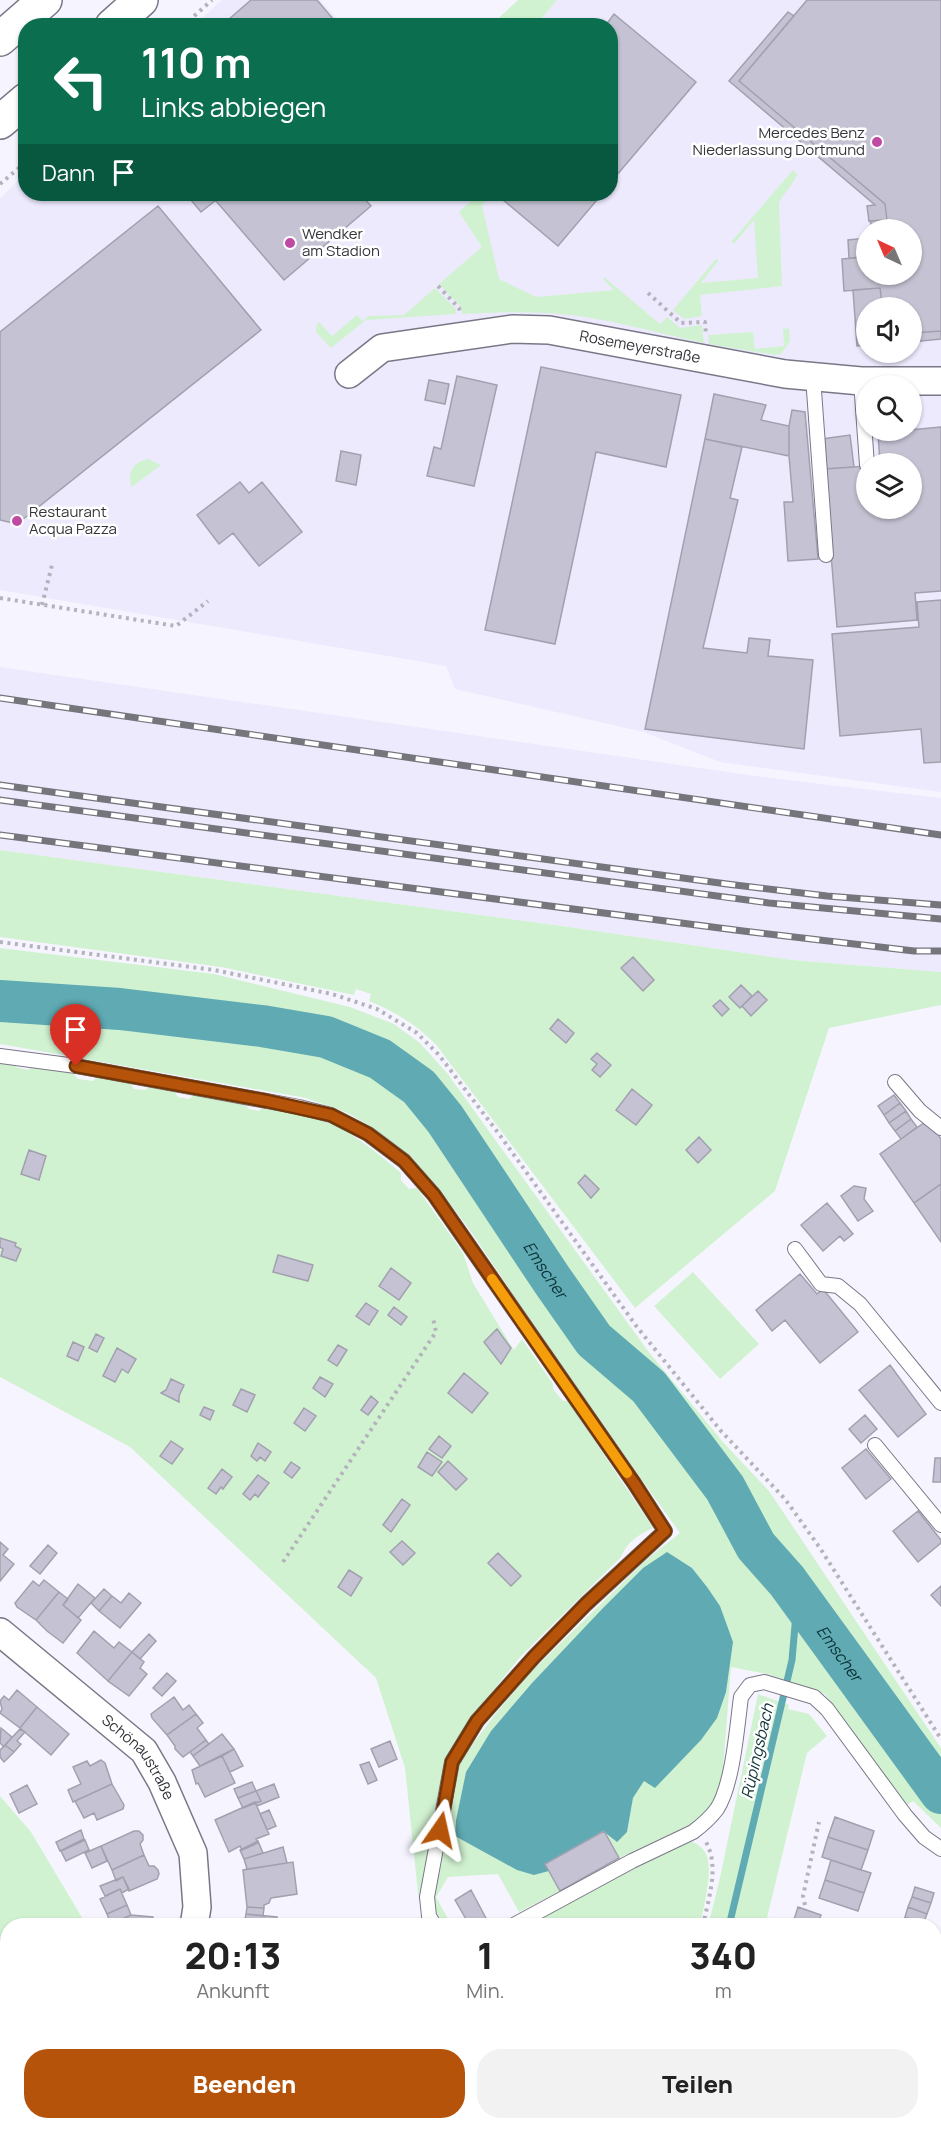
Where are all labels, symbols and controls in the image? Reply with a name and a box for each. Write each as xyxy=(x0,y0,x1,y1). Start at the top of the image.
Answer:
text: 110 m xyxy=(141,33,252,91)
icon: left xyxy=(42,42,120,120)
text: Links abbiegen xyxy=(141,88,326,125)
place label: Mercedes Benz Niederlassung Dortmund xyxy=(692,122,865,160)
marker: Mercedes Benz Niederlassung Dortmund xyxy=(870,135,884,149)
icon: arrive xyxy=(107,156,140,189)
text: Dann xyxy=(42,158,95,188)
north arrow xyxy=(856,219,922,285)
map controls xyxy=(856,219,922,519)
place label: Wendker am Stadion xyxy=(302,223,380,261)
marker: Wendker am Stadion xyxy=(283,236,297,250)
button: sound xyxy=(856,297,922,363)
street label: Rosemeyerstraße xyxy=(578,325,703,368)
button: search xyxy=(856,375,922,441)
button: layers xyxy=(856,453,922,519)
place label: Restaurant Acqua Pazza xyxy=(29,501,117,539)
marker: Restaurant Acqua Pazza xyxy=(10,514,24,528)
pin xyxy=(50,1004,101,1066)
icon: arrive xyxy=(59,1013,92,1046)
water label: Emscher xyxy=(518,1237,574,1305)
water label: Emscher xyxy=(812,1621,869,1688)
water label: Rüpingsbach xyxy=(735,1701,779,1801)
street label: Schönaustraße xyxy=(97,1709,180,1803)
position arrow xyxy=(408,1798,472,1862)
text: 20:13 xyxy=(185,1931,281,1980)
text: 1 xyxy=(477,1931,494,1980)
text: 340 xyxy=(689,1931,757,1980)
text: Ankunft xyxy=(196,1977,270,2004)
text: Min. xyxy=(466,1977,505,2004)
text: m xyxy=(715,1977,732,2004)
button: Beenden xyxy=(24,2049,465,2118)
button: Teilen xyxy=(477,2049,918,2118)

